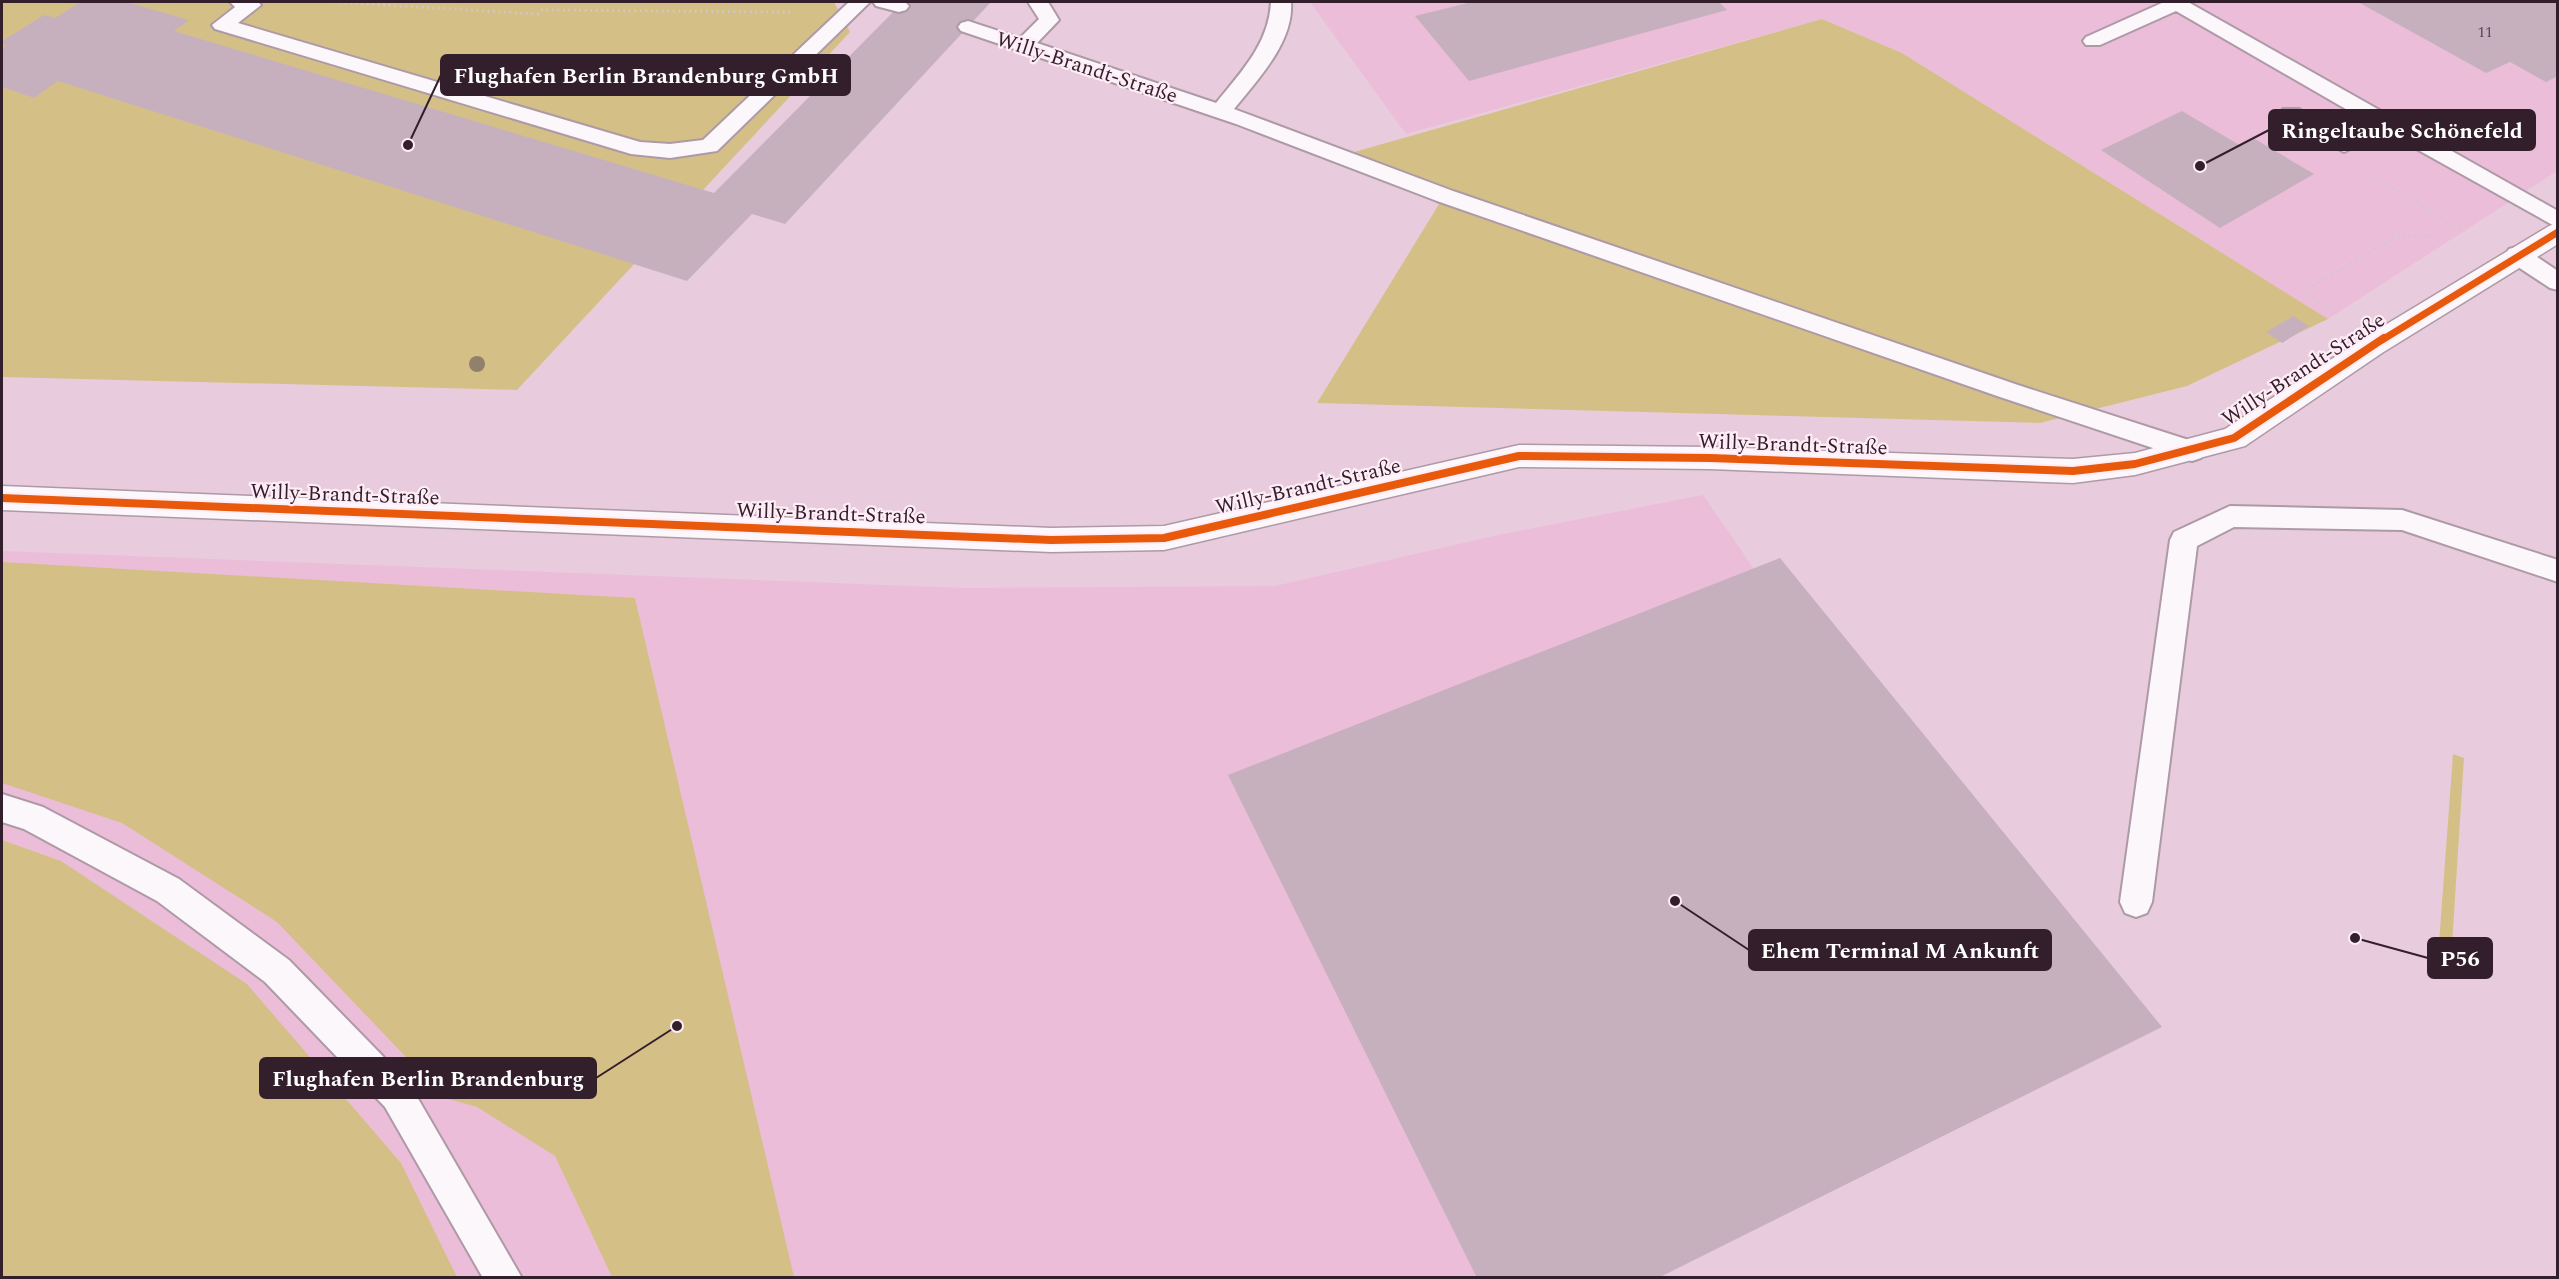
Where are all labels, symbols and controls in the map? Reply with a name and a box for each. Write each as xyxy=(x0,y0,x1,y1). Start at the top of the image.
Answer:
house number: 11 xyxy=(2477,21,2493,44)
street label: Willy-Brandt-Straße xyxy=(992,23,1182,112)
callout: Flughafen Berlin Brandenburg GmbH xyxy=(441,55,850,95)
text: Flughafen Berlin Brandenburg GmbH xyxy=(453,60,839,93)
callout: Ringeltaube Schönefeld xyxy=(2269,110,2535,150)
text: Ringeltaube Schönefeld xyxy=(2281,115,2523,148)
street label: Willy-Brandt-Straße xyxy=(2215,305,2392,435)
street label: Willy-Brandt-Straße xyxy=(1698,426,1888,464)
street label: Willy-Brandt-Straße xyxy=(1212,450,1404,524)
street label: Willy-Brandt-Straße xyxy=(250,476,440,514)
street label: Willy-Brandt-Straße xyxy=(736,495,926,533)
callout: Ehem Terminal M Ankunft xyxy=(1749,930,2051,970)
text: Ehem Terminal M Ankunft xyxy=(1761,935,2039,968)
callout: P56 xyxy=(2428,938,2492,978)
text: P56 xyxy=(2440,943,2480,976)
callout: Flughafen Berlin Brandenburg xyxy=(260,1058,596,1098)
text: Flughafen Berlin Brandenburg xyxy=(272,1063,584,1096)

